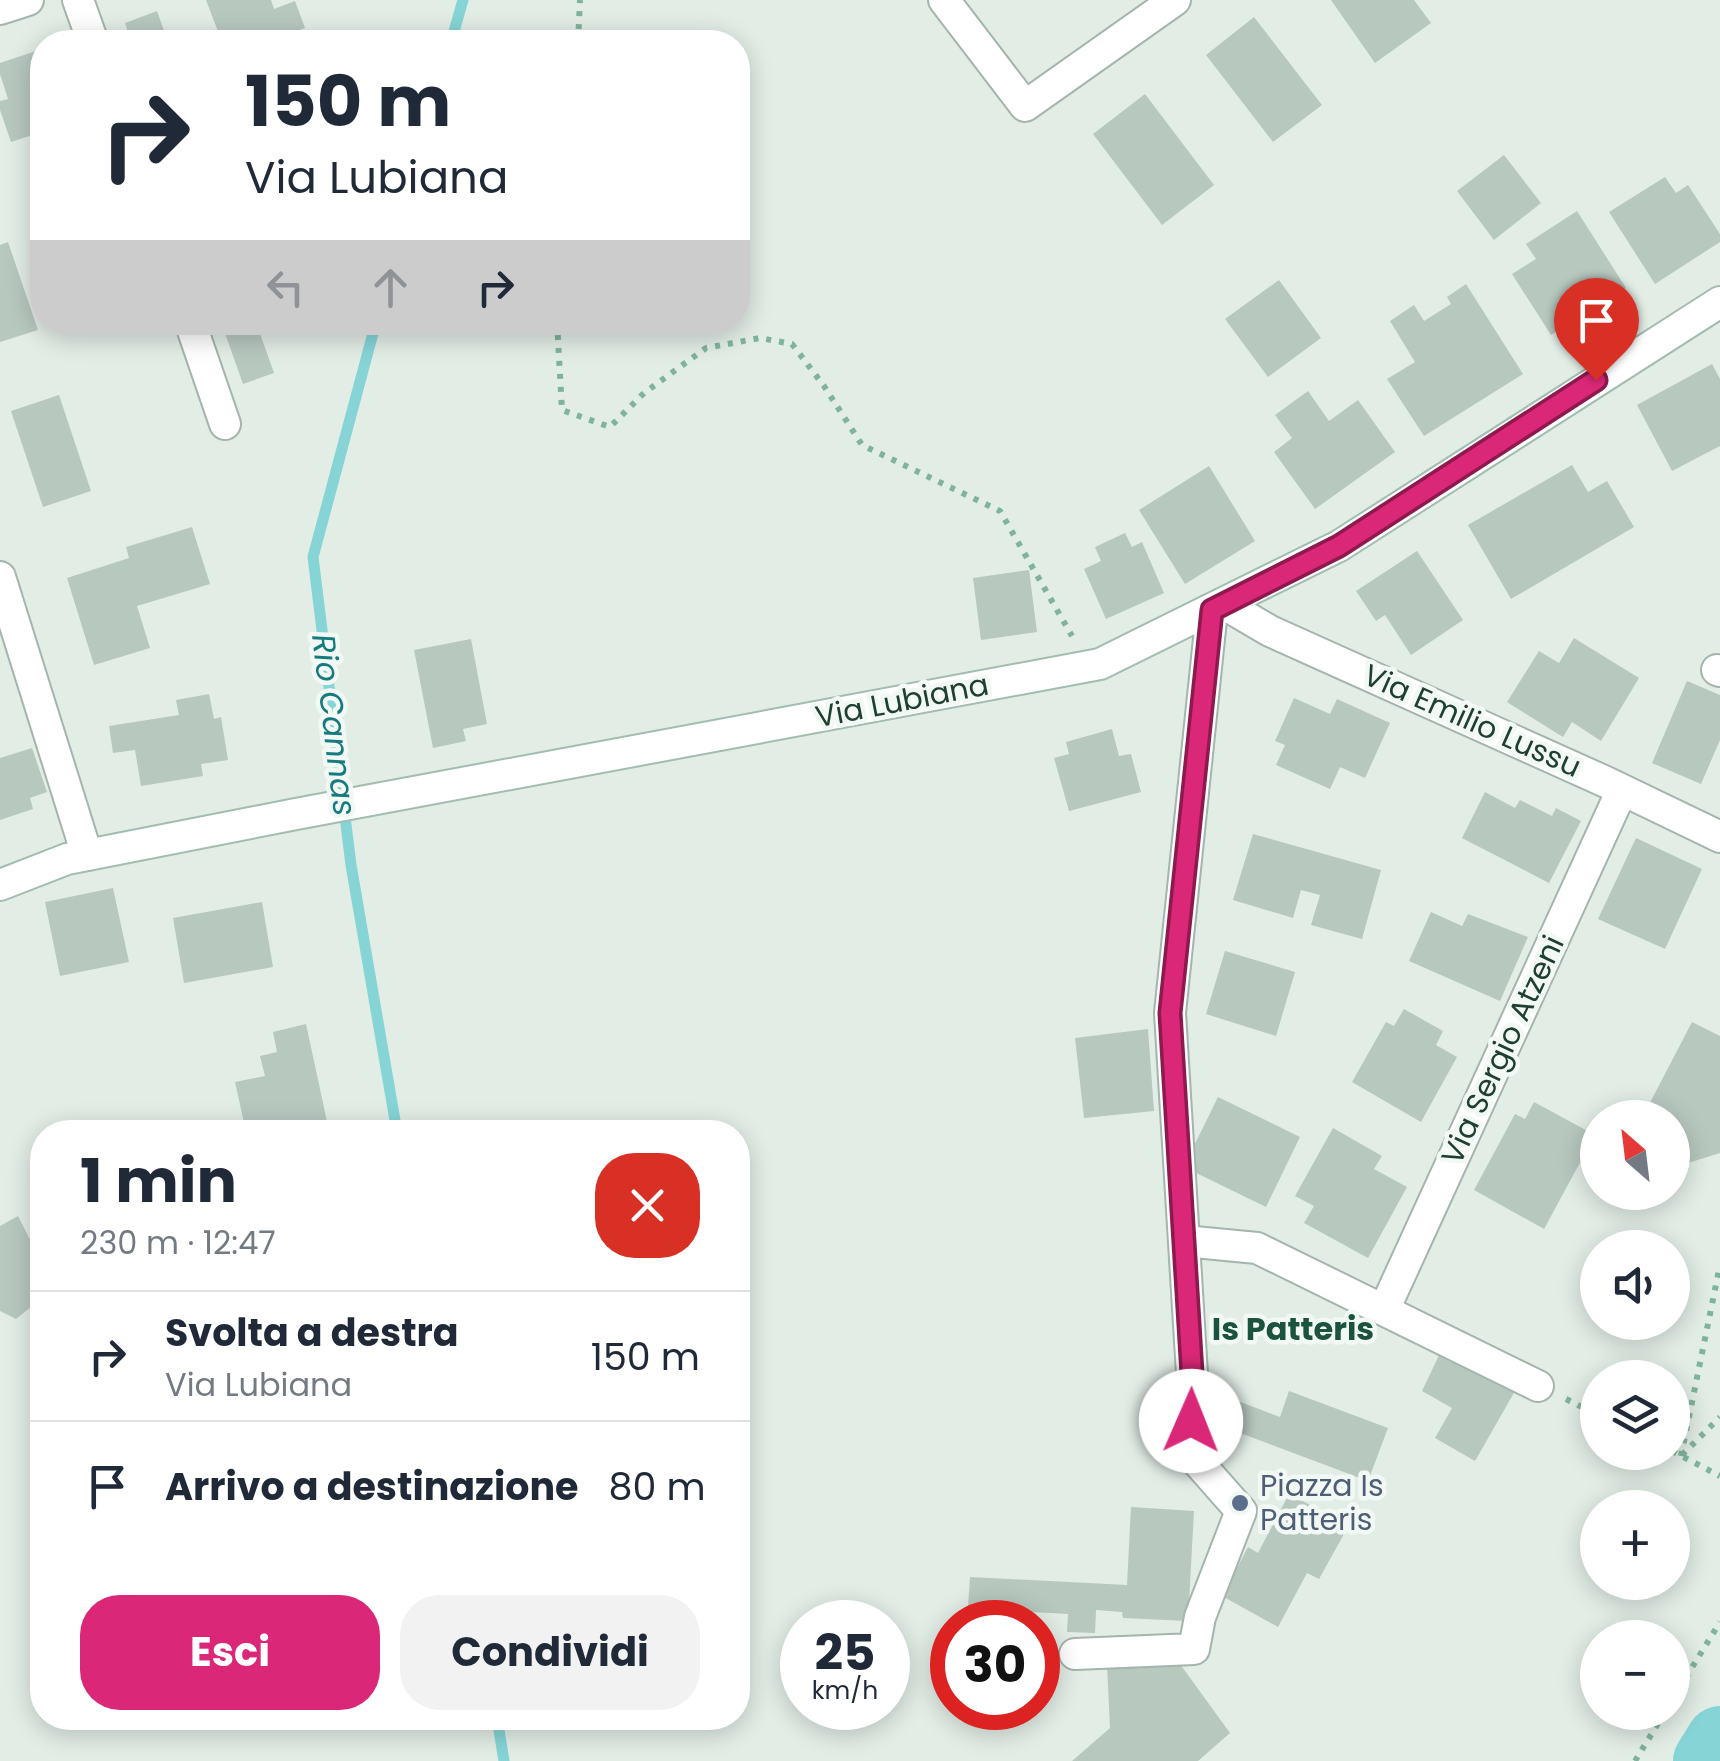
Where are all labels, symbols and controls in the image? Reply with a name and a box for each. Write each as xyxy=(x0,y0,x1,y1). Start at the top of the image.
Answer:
text: 150 m xyxy=(245,52,451,151)
icon: right xyxy=(80,70,210,200)
text: Via Lubiana xyxy=(245,146,508,209)
icon: left xyxy=(258,260,313,315)
icon: ahead xyxy=(363,260,418,315)
icon: right xyxy=(468,260,523,315)
pin xyxy=(1554,278,1639,381)
icon: arrive xyxy=(1569,293,1624,348)
water label: Rio Cannas xyxy=(301,631,368,818)
street label: Via Emilio Lussu xyxy=(1356,653,1588,788)
street label: Via Lubiana xyxy=(812,663,992,738)
street label: Via Sergio Atzeni xyxy=(1431,928,1574,1171)
north arrow xyxy=(1580,1100,1690,1210)
map controls xyxy=(1580,1100,1690,1730)
text: 1 min xyxy=(80,1139,237,1223)
button: close xyxy=(595,1153,700,1258)
text: 230 m · 12:47 xyxy=(80,1220,276,1265)
button: sound xyxy=(1580,1230,1690,1340)
text: Svolta a destra xyxy=(165,1306,459,1359)
district label: Is Patteris xyxy=(1212,1306,1374,1351)
icon: right xyxy=(80,1329,135,1384)
text: 150 m xyxy=(591,1330,700,1383)
button: layers xyxy=(1580,1360,1690,1470)
text: Via Lubiana xyxy=(165,1362,352,1407)
position arrow xyxy=(1139,1369,1243,1473)
icon: arrive xyxy=(80,1459,135,1514)
text: Arrivo a destinazione xyxy=(165,1460,578,1513)
text: 80 m xyxy=(608,1460,706,1513)
place label: Piazza Is Patteris xyxy=(1260,1464,1384,1541)
button: + xyxy=(1580,1490,1690,1600)
marker: Piazza Is Patteris xyxy=(1229,1492,1251,1514)
button: Esci xyxy=(80,1595,380,1710)
button: Condividi xyxy=(400,1595,700,1710)
speed limit sign: 30 xyxy=(930,1600,1060,1730)
text: 25 xyxy=(814,1617,876,1688)
button: − xyxy=(1580,1620,1690,1730)
text: km/h xyxy=(812,1673,878,1708)

